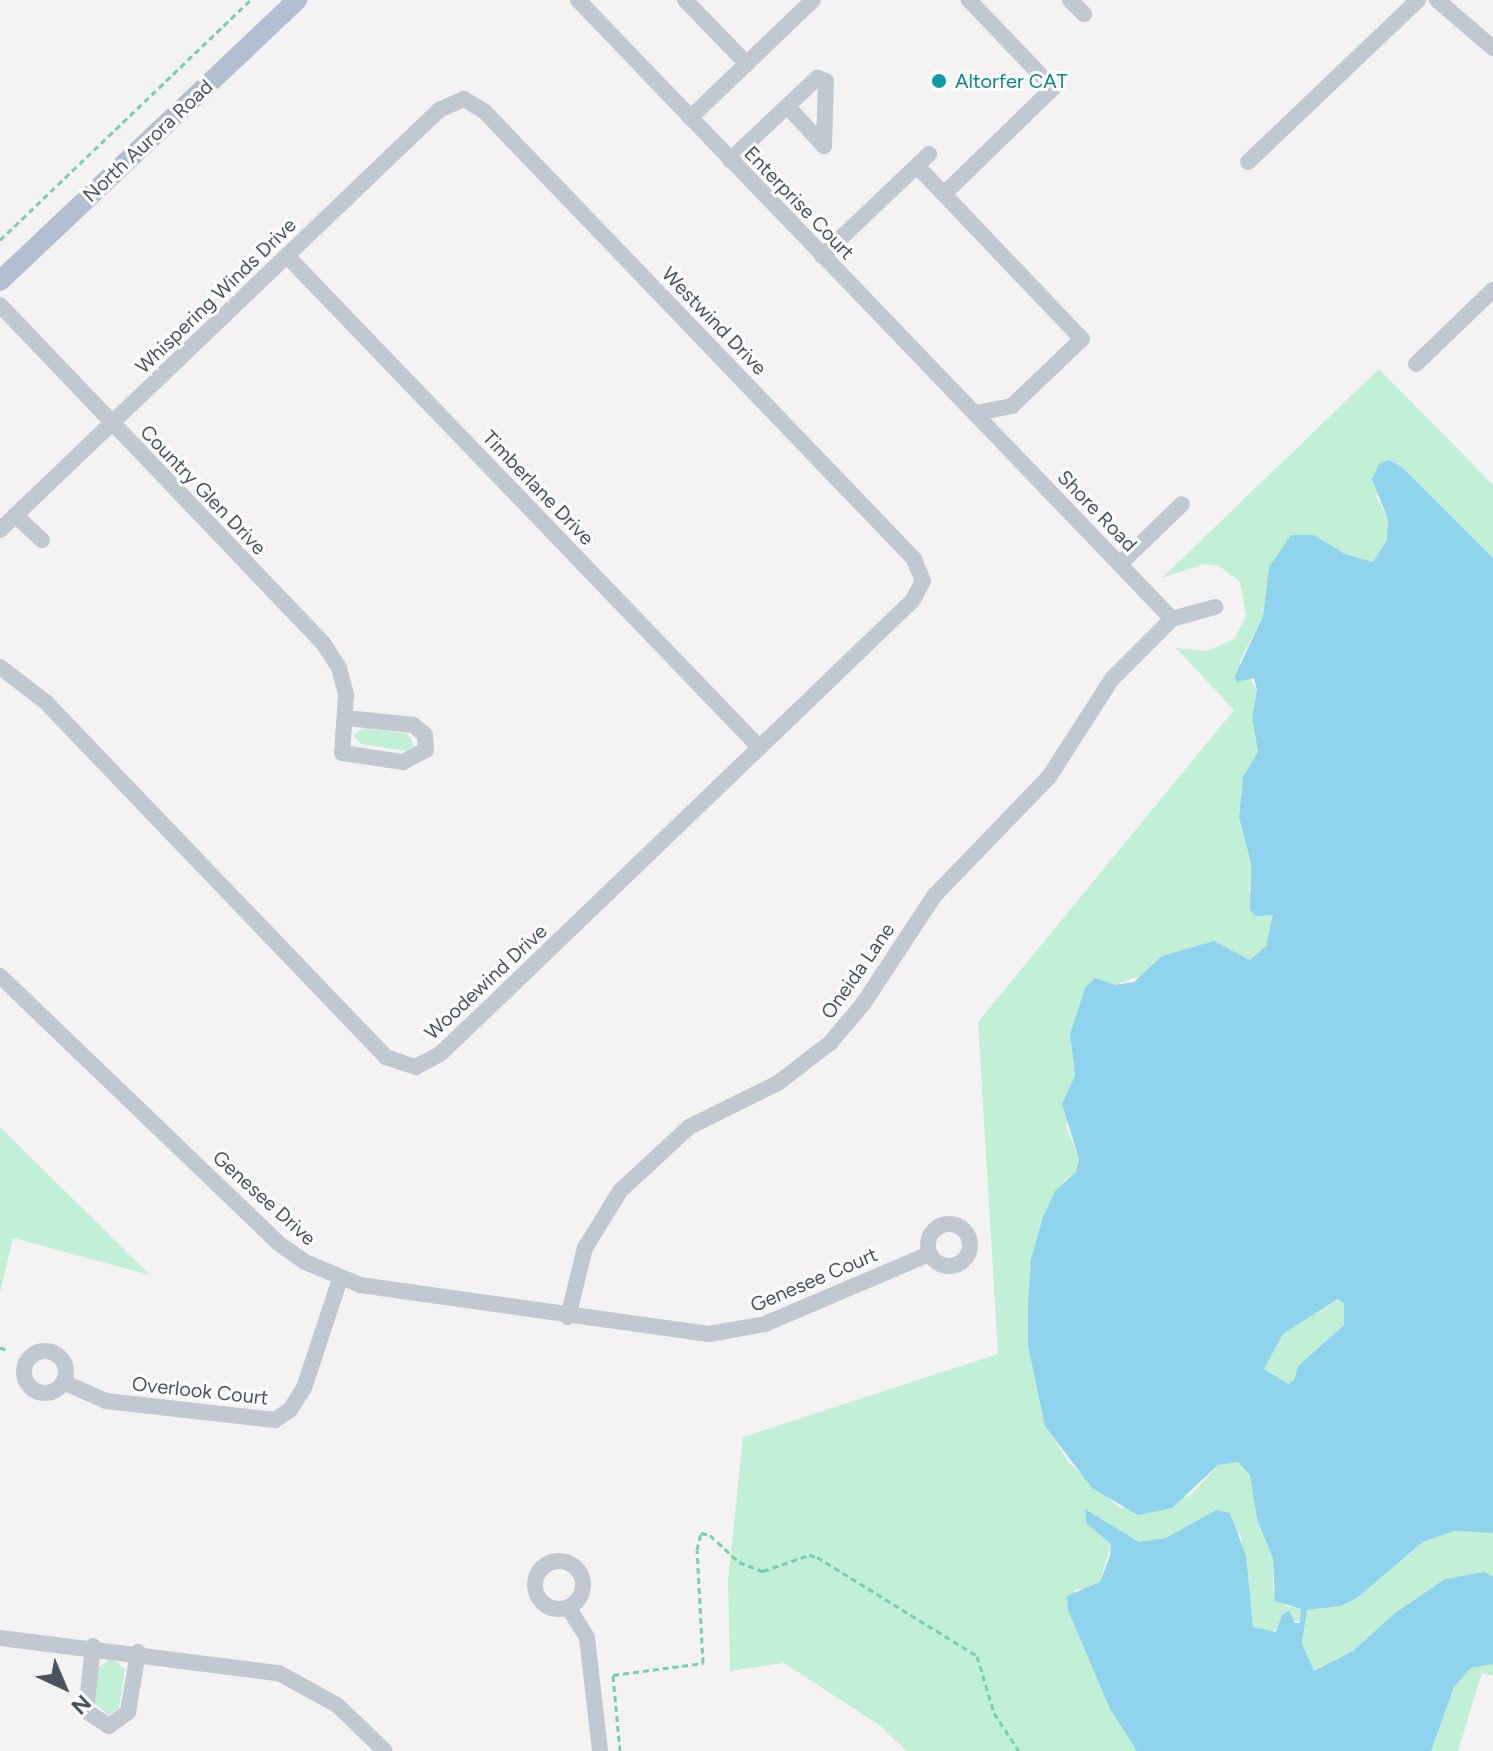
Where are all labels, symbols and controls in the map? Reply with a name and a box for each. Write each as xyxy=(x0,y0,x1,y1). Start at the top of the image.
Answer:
place label: Altorfer CAT xyxy=(955,69,1067,93)
marker: Altorfer CAT xyxy=(930,72,948,90)
street label: North Aurora Road xyxy=(78,75,218,207)
street label: Enterprise Court xyxy=(739,141,859,265)
street label: Whispering Winds Drive xyxy=(131,213,301,379)
street label: Westwind Drive xyxy=(657,262,771,380)
street label: Country Glen Drive xyxy=(135,420,271,560)
street label: Timberlane Drive xyxy=(477,426,599,550)
street label: Shore Road xyxy=(1052,465,1142,557)
street label: Oneida Lane xyxy=(816,918,900,1024)
street label: Woodewind Drive xyxy=(420,919,552,1045)
street label: Genesee Drive xyxy=(207,1145,321,1251)
street label: Genesee Court xyxy=(747,1242,881,1318)
street label: Overlook Court xyxy=(131,1372,269,1410)
north arrow xyxy=(24,1647,104,1727)
text: N xyxy=(66,1689,97,1720)

